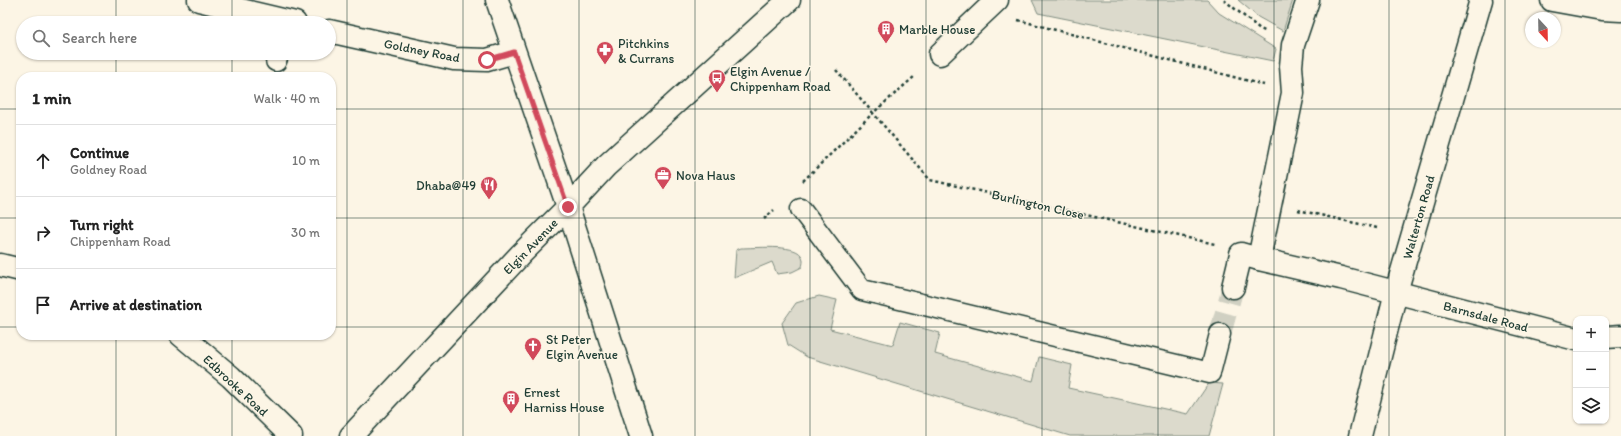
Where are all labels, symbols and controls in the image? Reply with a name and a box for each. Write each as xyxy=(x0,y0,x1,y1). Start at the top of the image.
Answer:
north arrow xyxy=(1525,12,1561,48)
search box xyxy=(16,16,336,60)
building icon: Marble House xyxy=(876,19,896,44)
place label: Marble House xyxy=(899,22,975,37)
icon: search xyxy=(30,27,52,49)
text: Search here xyxy=(62,29,137,47)
street label: Goldney Road xyxy=(383,36,461,65)
place label: Pitchkins & Currans xyxy=(618,36,675,66)
pharmacy icon: Pitchkins & Currans xyxy=(595,40,615,65)
route start xyxy=(478,51,496,69)
place label: Elgin Avenue / Chippenham Road xyxy=(730,64,831,94)
bus stop icon: Elgin Avenue / Chippenham Road xyxy=(707,68,727,93)
text: 1 min xyxy=(32,88,71,108)
text: Walk · 40 m xyxy=(254,91,320,106)
text: Continue xyxy=(70,144,129,162)
icon: ahead xyxy=(32,150,54,172)
text: 10 m xyxy=(292,153,320,168)
text: Goldney Road xyxy=(70,162,147,177)
office icon: Nova Haus xyxy=(653,165,673,190)
place label: Nova Haus xyxy=(676,168,736,183)
street label: Walterton Road xyxy=(1399,173,1438,261)
restaurant icon: Dhaba@49 xyxy=(479,175,499,200)
place label: Dhaba@49 xyxy=(416,178,476,193)
street label: Burlington Close xyxy=(990,187,1085,222)
route end xyxy=(559,198,577,216)
street label: Elgin Avenue xyxy=(500,215,561,277)
text: Turn right xyxy=(70,216,134,234)
icon: right xyxy=(32,222,54,244)
text: 30 m xyxy=(291,225,320,240)
text: Chippenham Road xyxy=(70,234,171,249)
icon: arrive xyxy=(32,294,54,316)
text: Arrive at destination xyxy=(70,296,202,314)
street label: Barnsdale Road xyxy=(1442,298,1530,335)
map controls xyxy=(1573,316,1609,424)
button: + xyxy=(1573,316,1609,352)
place label: St Peter Elgin Avenue xyxy=(546,332,618,362)
church icon: St Peter Elgin Avenue xyxy=(523,336,543,361)
street label: Edbrooke Road xyxy=(200,351,271,419)
button: − xyxy=(1573,352,1609,388)
place label: Ernest Harniss House xyxy=(524,385,605,415)
button: layers xyxy=(1573,388,1609,424)
building icon: Ernest Harniss House xyxy=(501,389,521,414)

